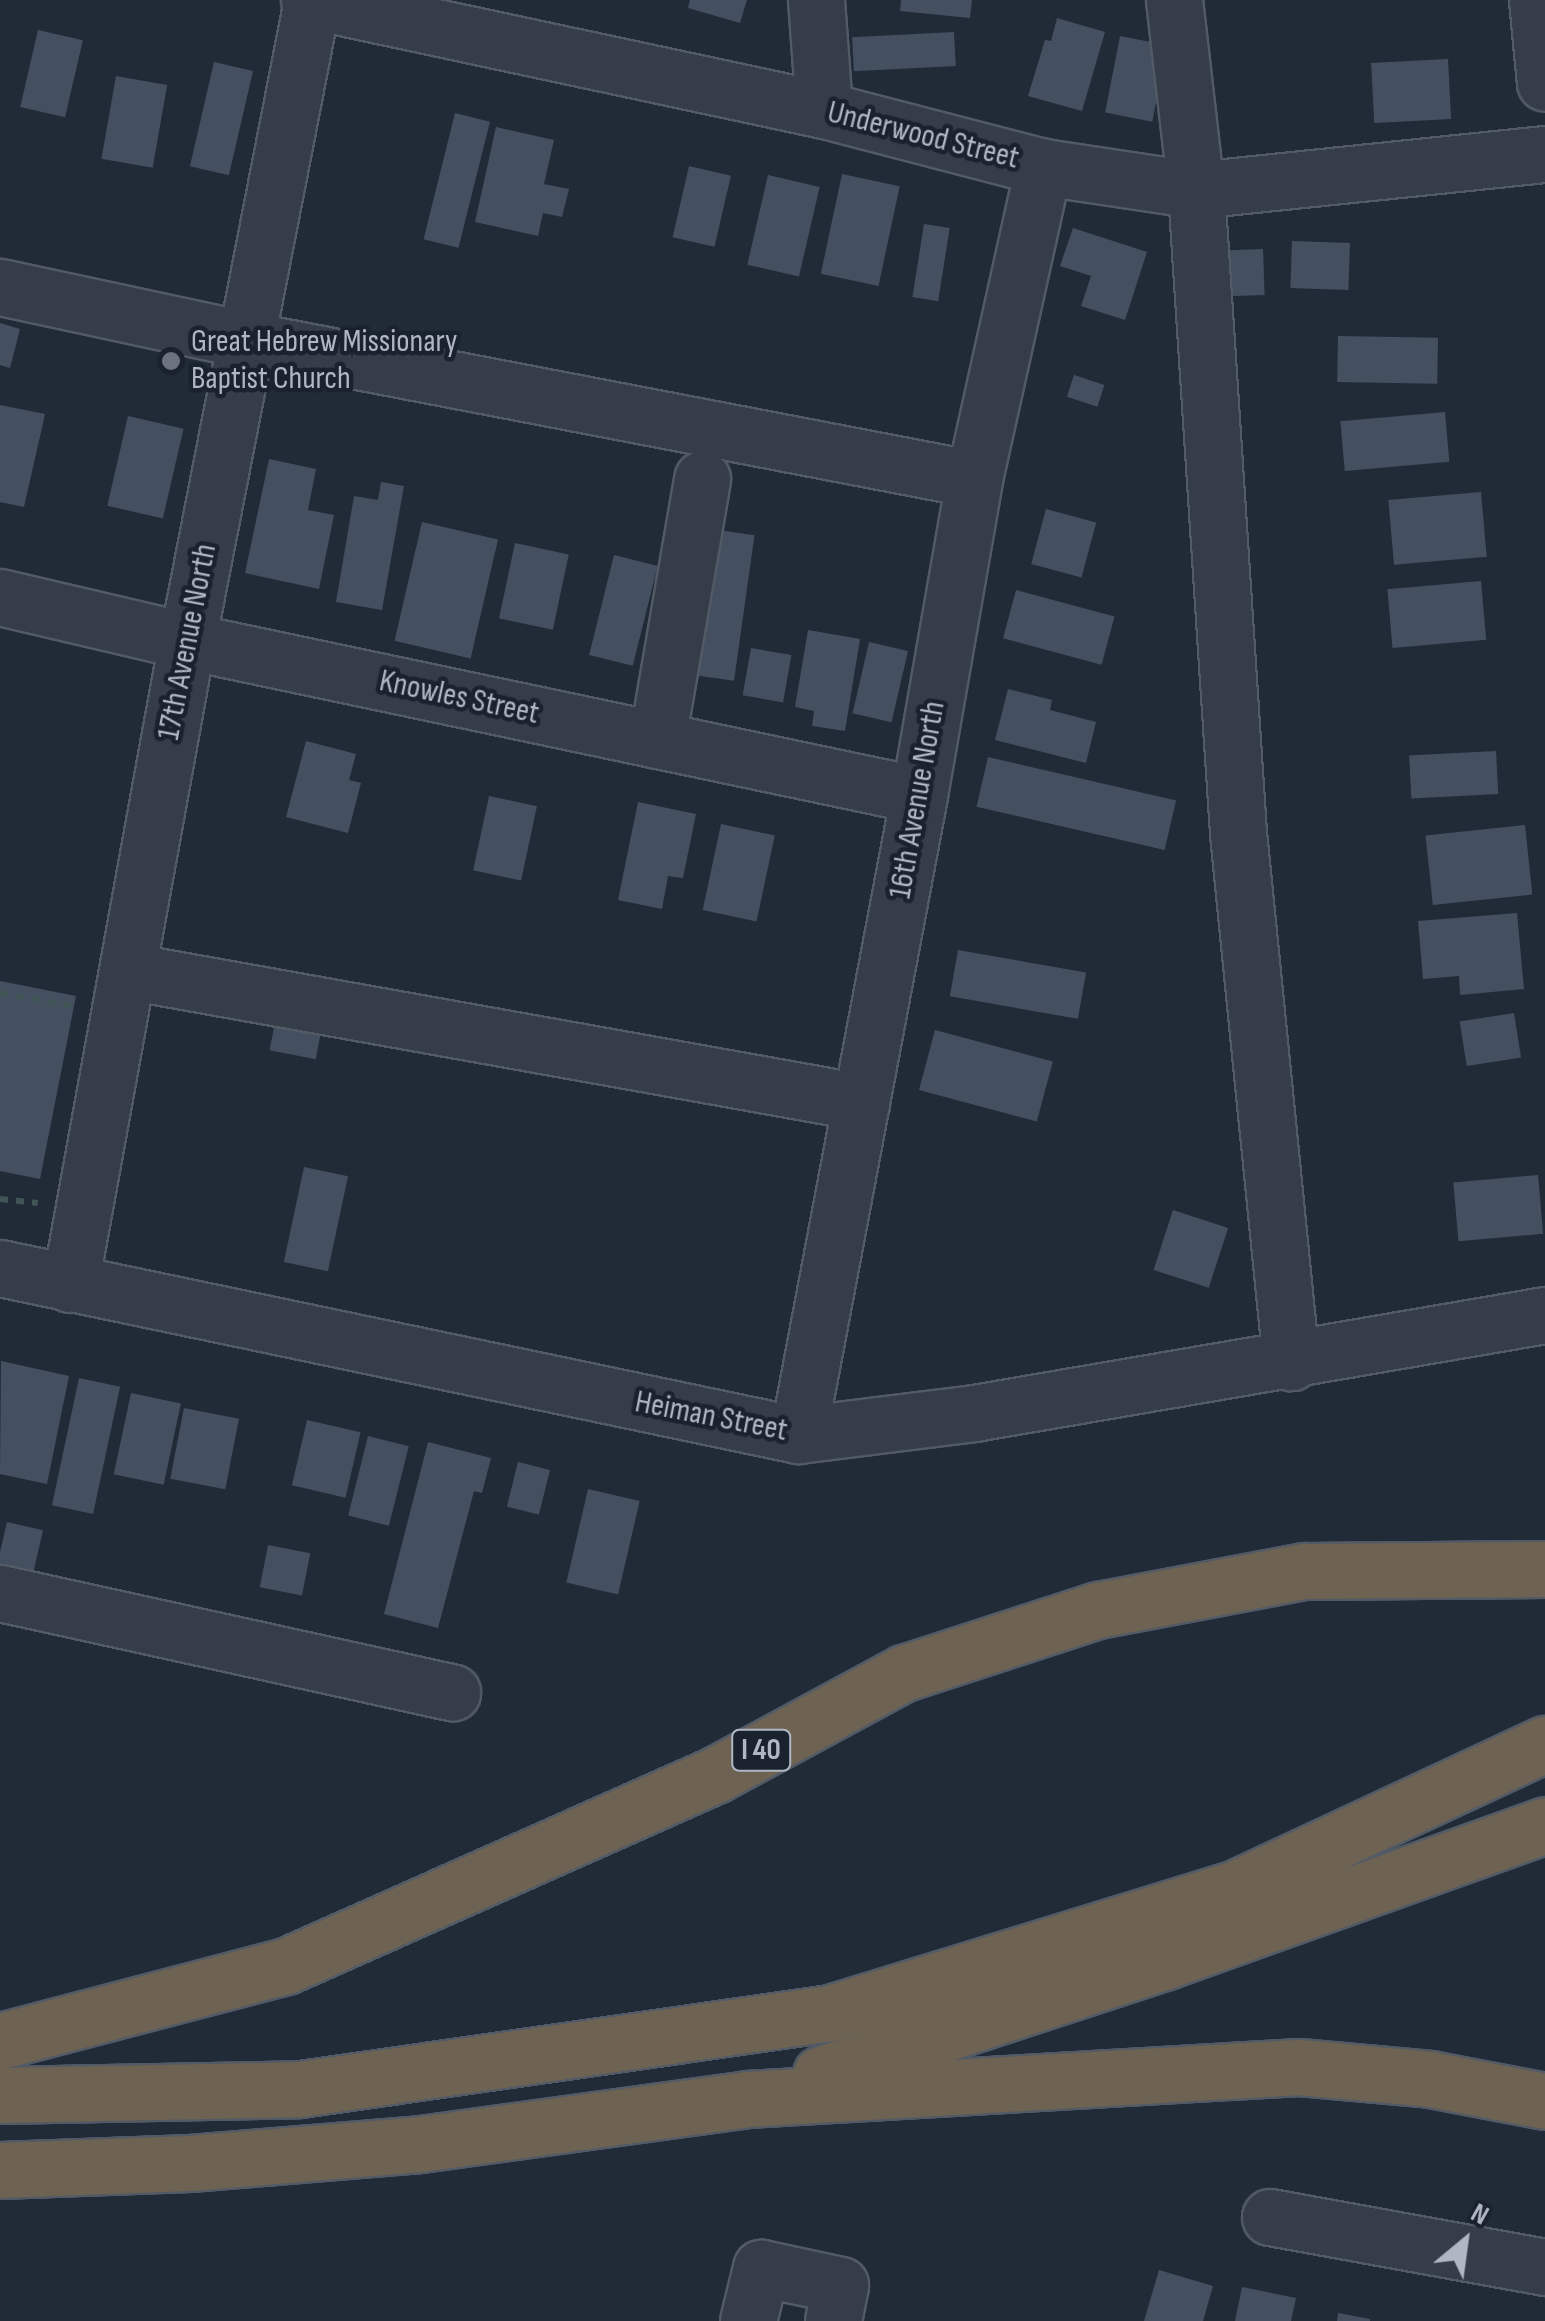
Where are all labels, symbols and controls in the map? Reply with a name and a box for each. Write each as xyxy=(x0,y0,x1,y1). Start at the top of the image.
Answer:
street label: Underwood Street xyxy=(823,94,1023,178)
place label: Great Hebrew Missionary Baptist Church xyxy=(191,324,457,399)
marker: Great Hebrew Missionary Baptist Church xyxy=(160,350,182,372)
street label: 17th Avenue North xyxy=(150,541,226,743)
street label: Knowles Street xyxy=(376,662,542,734)
street label: 16th Avenue North xyxy=(882,698,954,902)
street label: Heiman Street xyxy=(632,1383,790,1451)
road number: I 40 xyxy=(731,1725,791,1775)
north arrow xyxy=(1415,2191,1515,2291)
text: N xyxy=(1465,2196,1494,2232)

